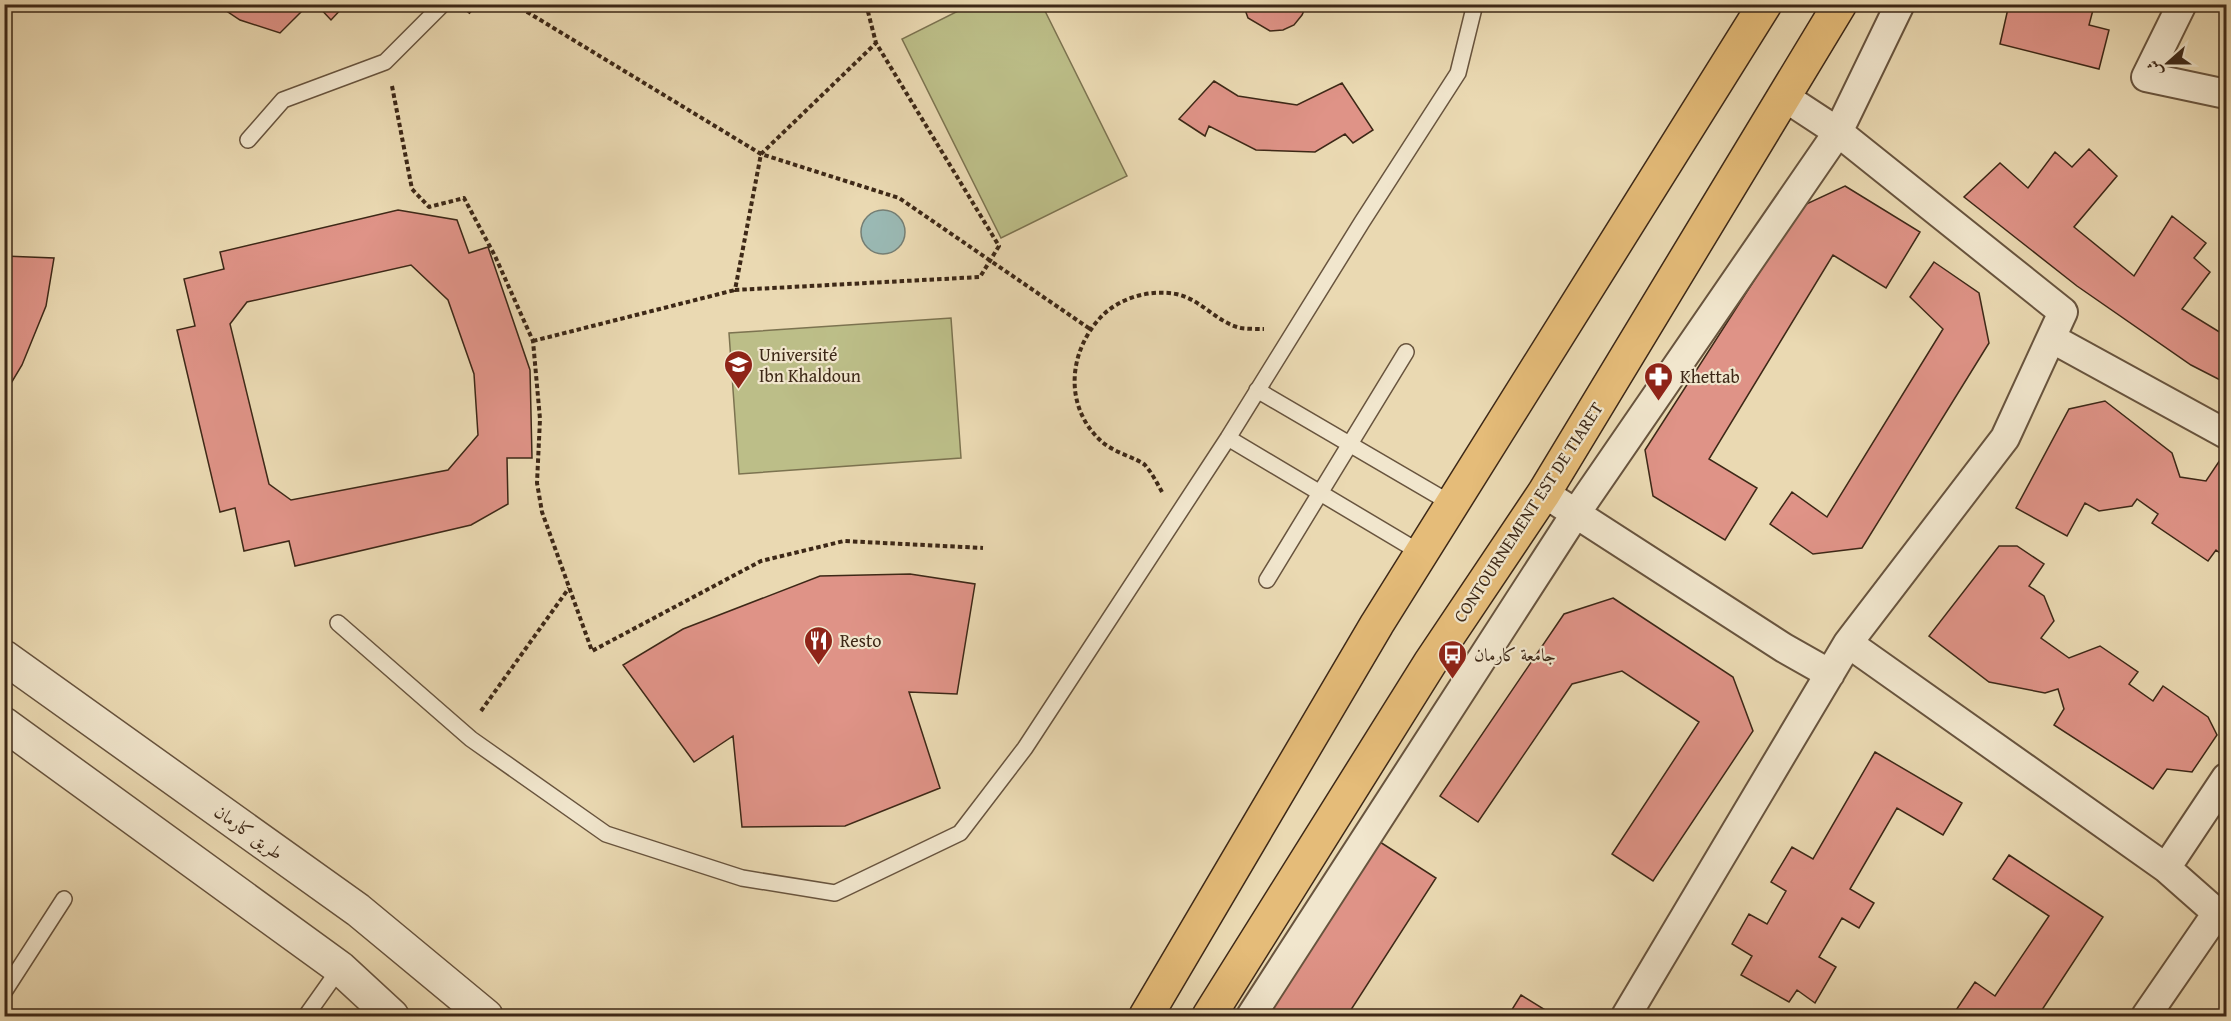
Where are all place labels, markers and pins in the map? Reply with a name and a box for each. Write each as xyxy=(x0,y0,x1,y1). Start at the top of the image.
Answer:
place label: Université Ibn Khaldoun xyxy=(759,341,861,389)
school or university icon: Université Ibn Khaldoun xyxy=(722,348,754,390)
pharmacy icon: Khettab xyxy=(1643,360,1675,402)
place label: Khettab xyxy=(1680,363,1740,390)
restaurant icon: Resto xyxy=(803,624,835,666)
place label: Resto xyxy=(840,627,882,654)
bus stop icon: جامعة كارمان xyxy=(1437,638,1469,680)
place label: جامعة كارمان xyxy=(1474,641,1556,668)

